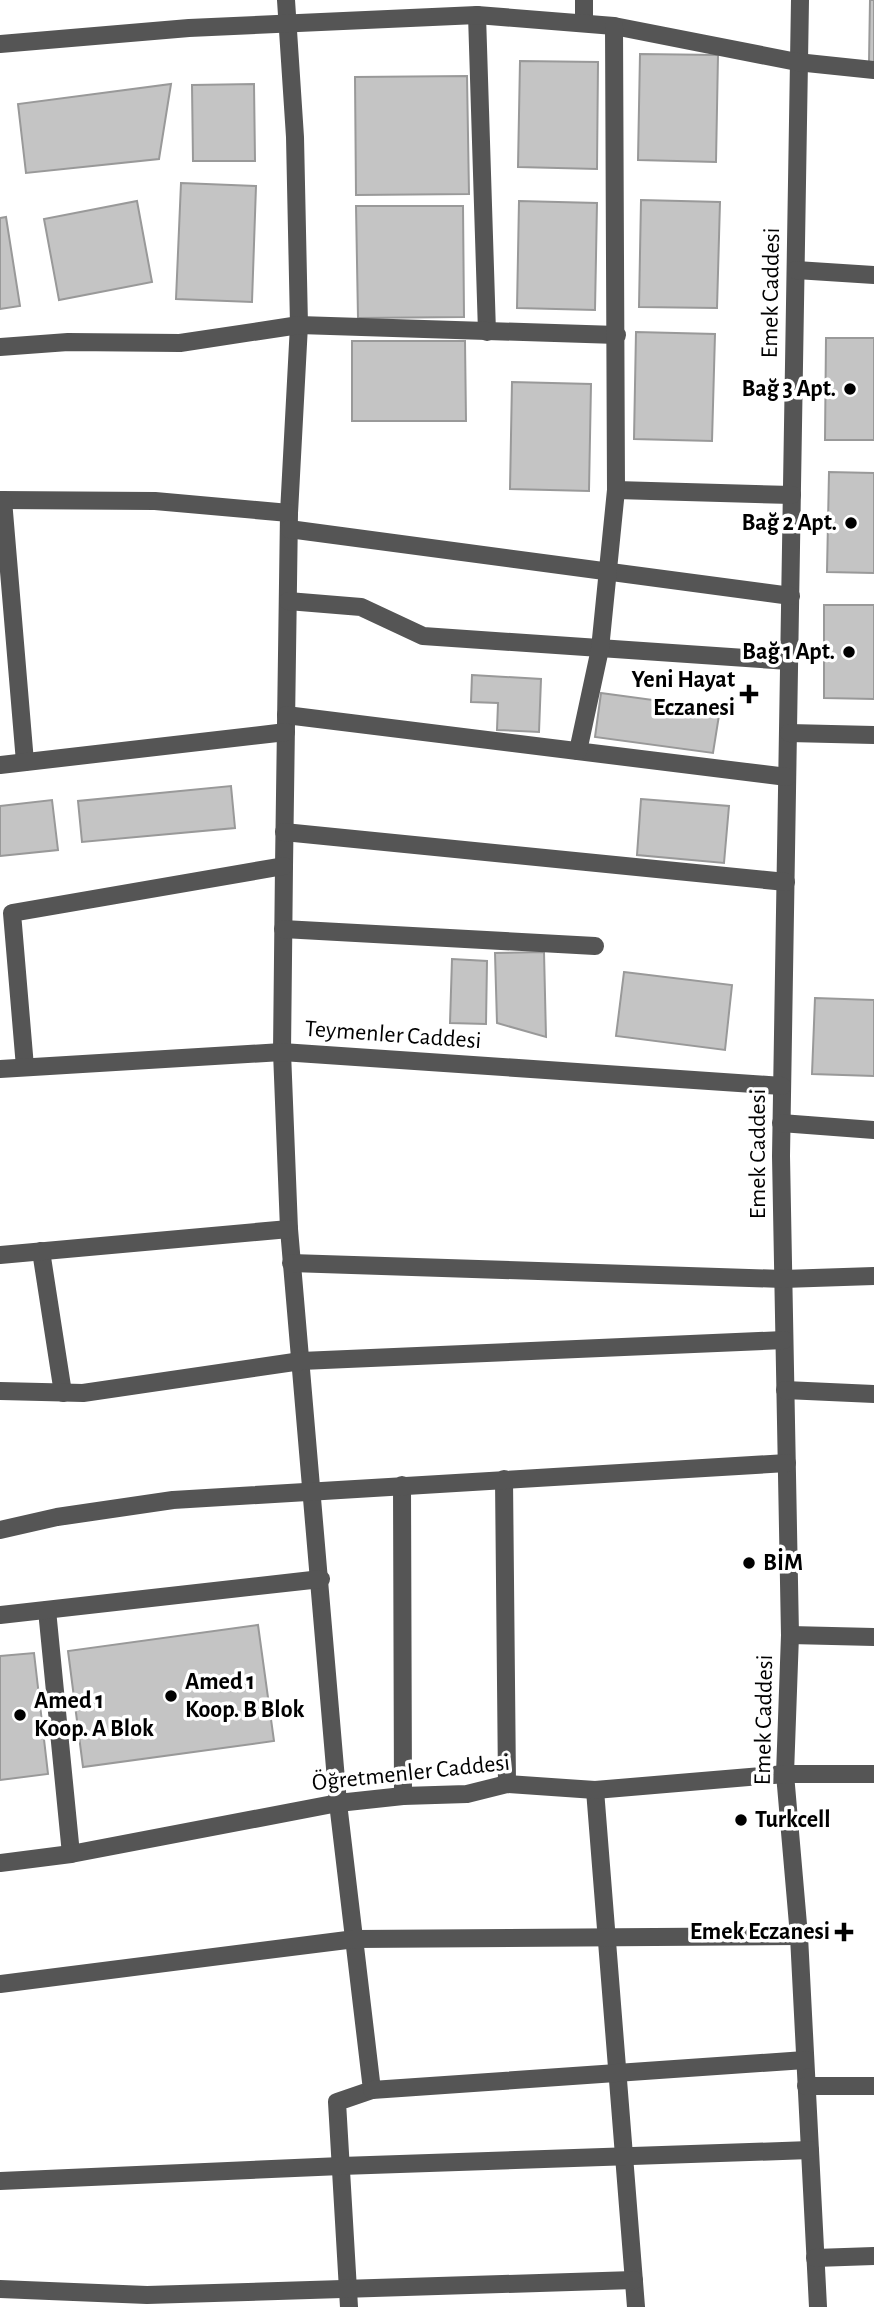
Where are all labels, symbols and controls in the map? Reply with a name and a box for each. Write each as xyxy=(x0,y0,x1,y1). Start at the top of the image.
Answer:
street label: Emek Caddesi xyxy=(758,227,784,359)
place label: Bağ 3 Apt. xyxy=(741,377,836,401)
marker: Bağ 3 Apt. xyxy=(842,381,858,397)
place label: Bağ 2 Apt. xyxy=(741,511,837,535)
marker: Bağ 2 Apt. xyxy=(843,515,859,531)
place label: Bağ 1 Apt. xyxy=(742,640,835,664)
marker: Bağ 1 Apt. xyxy=(841,644,857,660)
place label: Yeni Hayat Eczanesi xyxy=(632,668,735,720)
marker: Yeni Hayat Eczanesi xyxy=(741,686,757,702)
street label: Teymenler Caddesi xyxy=(304,1017,482,1053)
street label: Emek Caddesi xyxy=(746,1089,770,1219)
place label: BİM xyxy=(763,1548,803,1575)
marker: BİM xyxy=(741,1555,757,1571)
street label: Emek Caddesi xyxy=(751,1654,777,1786)
place label: Amed 1 Koop. B Blok xyxy=(185,1670,304,1722)
marker: Amed 1 Koop. B Blok xyxy=(163,1688,179,1704)
place label: Amed 1 Koop. A Blok xyxy=(34,1689,154,1741)
marker: Amed 1 Koop. A Blok xyxy=(12,1707,28,1723)
street label: Öğretmenler Caddesi xyxy=(311,1750,511,1795)
place label: Turkcell xyxy=(755,1808,831,1832)
marker: Turkcell xyxy=(733,1812,749,1828)
place label: Emek Eczanesi xyxy=(690,1920,830,1944)
marker: Emek Eczanesi xyxy=(836,1924,852,1940)

